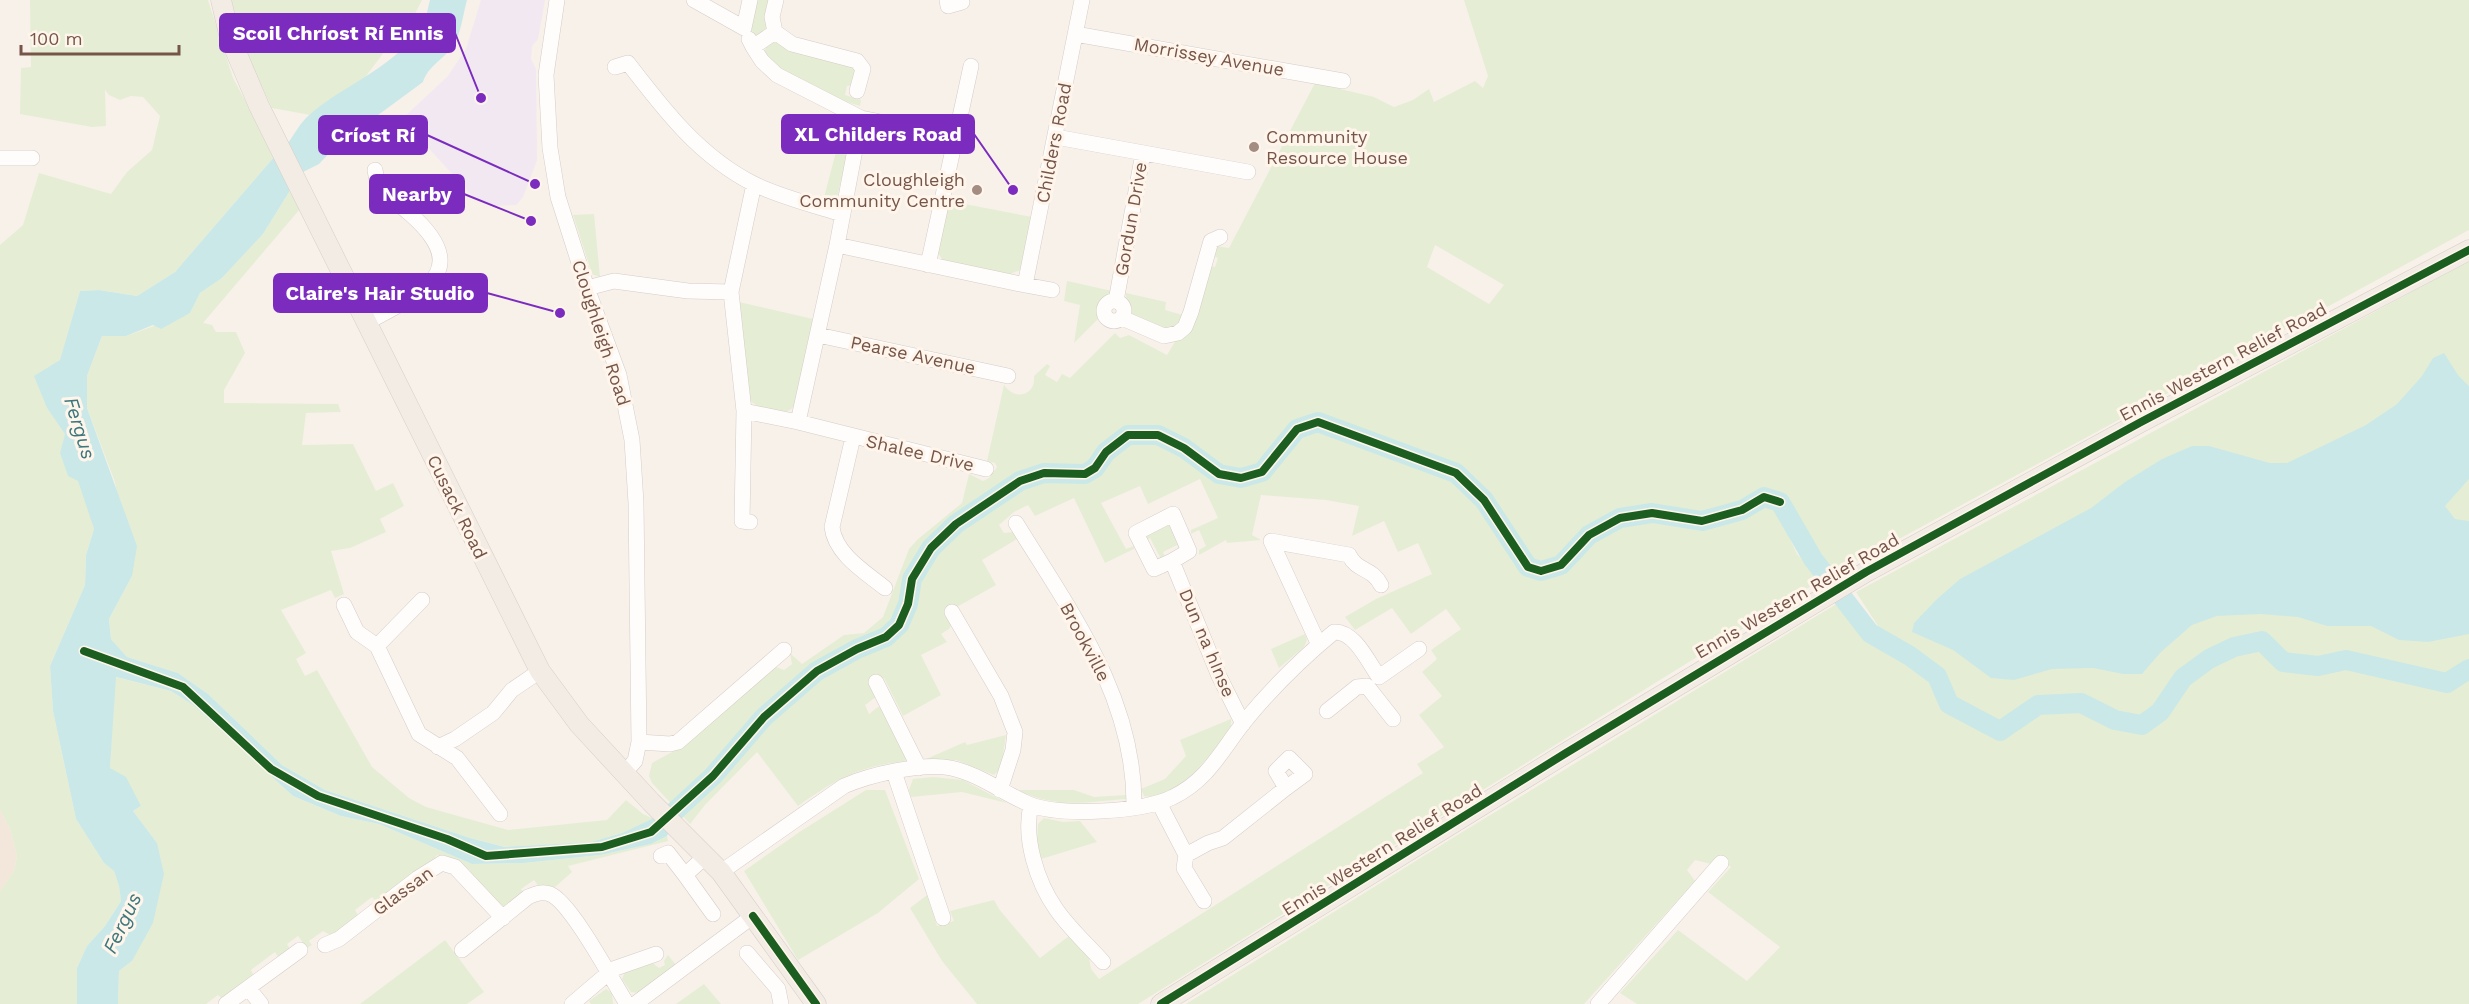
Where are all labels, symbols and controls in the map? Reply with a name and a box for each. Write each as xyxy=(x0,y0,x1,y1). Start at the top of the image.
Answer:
callout: Scoil Chríost Rí Ennis xyxy=(220,14,455,52)
scale bar xyxy=(21,18,178,56)
text: Scoil Chríost Rí Ennis xyxy=(233,21,444,45)
text: 100 m xyxy=(30,28,83,49)
street label: Morrissey Avenue xyxy=(1132,33,1286,80)
street label: Childers Road xyxy=(1032,81,1075,205)
callout: XL Childers Road xyxy=(782,115,974,153)
callout: Críost Rí xyxy=(319,116,427,154)
text: XL Childers Road xyxy=(794,122,962,146)
text: Críost Rí xyxy=(331,123,416,147)
place label: Community Resource House xyxy=(1266,126,1408,168)
marker: Community Resource House xyxy=(1247,140,1261,154)
street label: Gordun Drive xyxy=(1110,160,1151,278)
place label: Cloughleigh Community Centre xyxy=(799,169,965,211)
callout: Nearby xyxy=(370,175,464,213)
text: Nearby xyxy=(382,182,453,206)
marker: Cloughleigh Community Centre xyxy=(970,183,984,197)
street label: Cloughleigh Road xyxy=(568,257,635,408)
callout: Claire's Hair Studio xyxy=(274,274,487,312)
text: Claire's Hair Studio xyxy=(285,281,475,305)
street label: Ennis Western Relief Road xyxy=(2115,298,2330,425)
street label: Pearse Avenue xyxy=(849,331,978,378)
water label: Fergus xyxy=(59,394,101,462)
street label: Shalee Drive xyxy=(864,430,976,475)
street label: Cusack Road xyxy=(423,451,492,562)
street label: Ennis Western Relief Road xyxy=(1691,528,1902,663)
street label: Dun na hInse xyxy=(1175,585,1240,700)
street label: Brookville xyxy=(1056,599,1115,685)
street label: Ennis Western Relief Road xyxy=(1278,779,1486,920)
street label: Glassan xyxy=(369,862,437,919)
water label: Fergus xyxy=(98,889,146,957)

